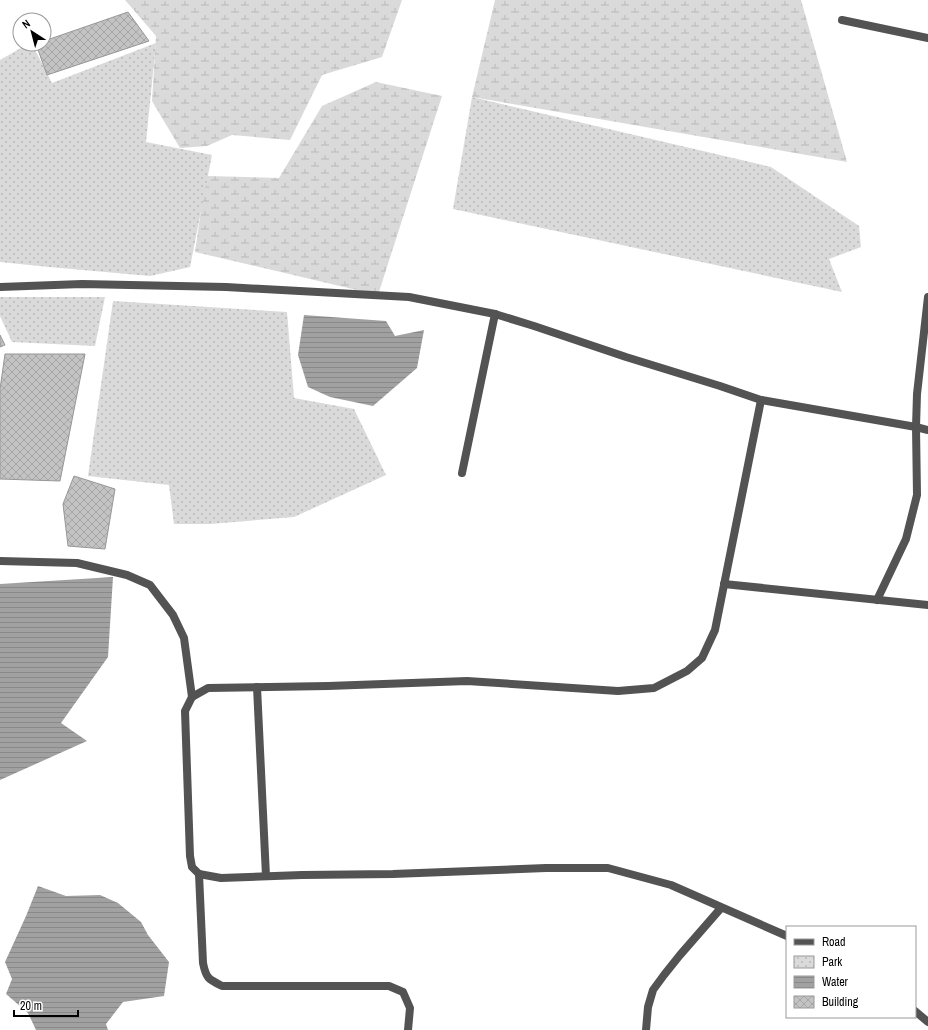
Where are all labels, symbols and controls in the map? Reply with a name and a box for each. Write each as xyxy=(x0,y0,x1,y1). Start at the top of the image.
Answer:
north arrow xyxy=(12,12,52,52)
text: N xyxy=(19,16,33,31)
legend xyxy=(786,926,916,1018)
text: Road xyxy=(822,934,846,950)
text: Park xyxy=(822,954,842,970)
text: Water xyxy=(822,974,849,990)
scale bar xyxy=(14,992,78,1018)
text: Building xyxy=(822,994,859,1010)
text: 20 m xyxy=(20,998,42,1014)

